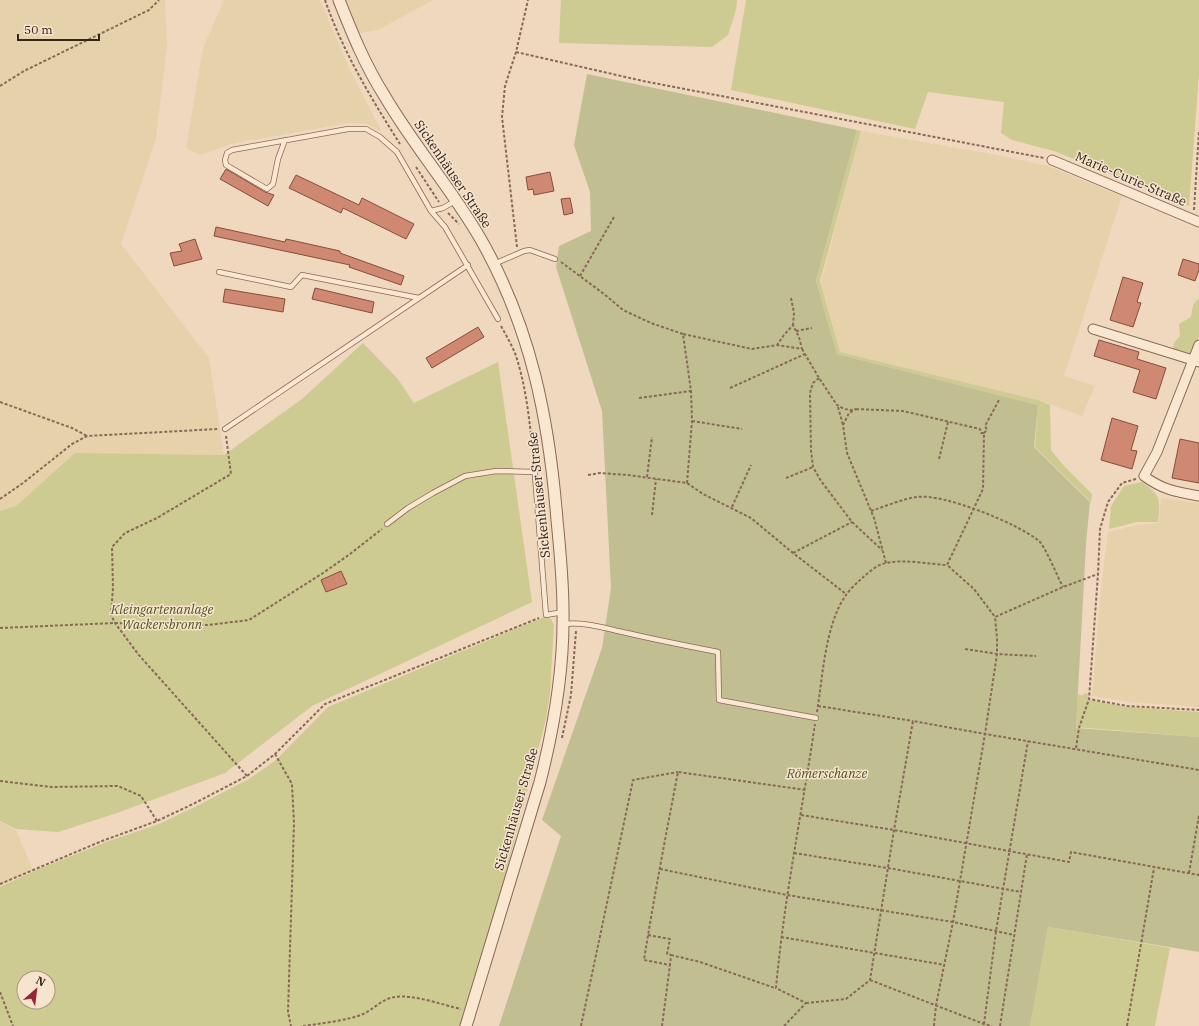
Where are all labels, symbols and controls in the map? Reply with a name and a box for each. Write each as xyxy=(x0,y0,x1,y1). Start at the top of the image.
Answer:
scale bar xyxy=(18,16,99,42)
text: 50 m xyxy=(24,22,53,37)
street label: Sickenhäuser Straße xyxy=(411,117,496,231)
street label: Marie-Curie-Straße xyxy=(1073,148,1189,210)
street label: Sickenhäuser Straße xyxy=(524,431,554,559)
park label: Kleingartenanlage Wackersbronn xyxy=(110,601,213,633)
street label: Sickenhäuser Straße xyxy=(490,746,542,872)
park label: Römerschanze xyxy=(786,765,867,782)
north arrow xyxy=(16,970,56,1010)
text: N xyxy=(34,973,48,990)

